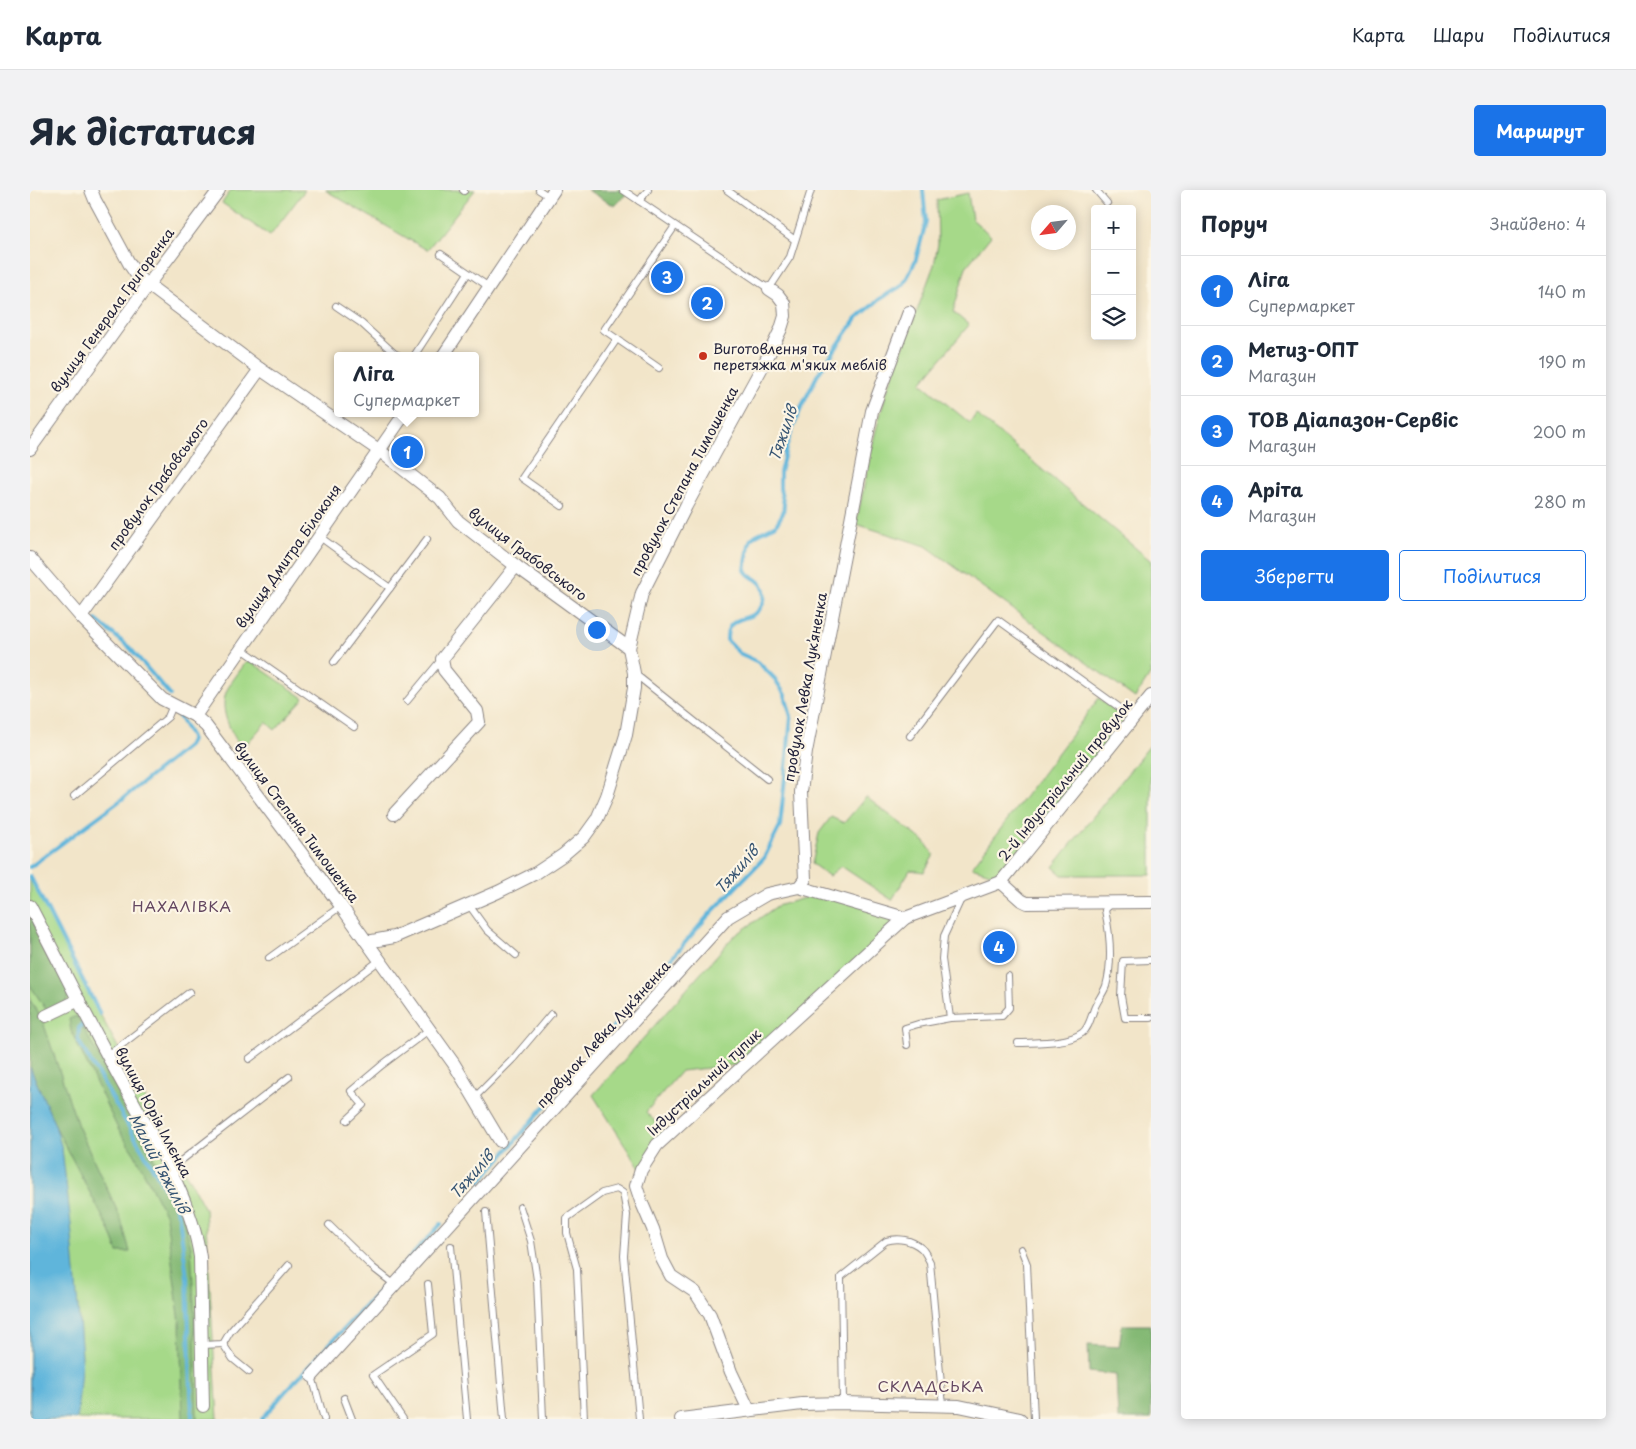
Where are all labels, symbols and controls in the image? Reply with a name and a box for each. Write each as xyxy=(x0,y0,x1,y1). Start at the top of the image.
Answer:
text: Карта xyxy=(25,17,102,53)
text: Карта xyxy=(1352,21,1405,48)
text: Шари xyxy=(1433,21,1485,48)
text: Поділитися xyxy=(1513,21,1611,48)
text: Як дістатися xyxy=(30,104,256,157)
button: Маршрут xyxy=(1474,105,1606,156)
north arrow xyxy=(1031,205,1076,250)
map controls xyxy=(1091,205,1136,340)
button: + xyxy=(1091,205,1136,250)
text: Поруч xyxy=(1201,207,1268,239)
text: Знайдено: 4 xyxy=(1490,211,1586,235)
street label: вулиця Генерала Григоренка xyxy=(45,223,179,397)
button: − xyxy=(1091,250,1136,295)
pin: 3 xyxy=(651,258,683,296)
text: Ліга xyxy=(1248,265,1290,293)
text: 1 xyxy=(1213,279,1221,303)
text: 140 m xyxy=(1538,279,1586,303)
pin: 2 xyxy=(691,284,723,322)
text: Супермаркет xyxy=(1248,293,1355,317)
button: layers xyxy=(1091,295,1136,340)
text: Метиз-ОПТ xyxy=(1248,335,1358,363)
place label: Виготовлення та перетяжка м'яких меблів xyxy=(713,338,887,375)
text: 2 xyxy=(1211,349,1223,373)
text: 190 m xyxy=(1538,349,1586,373)
marker: Виготовлення та перетяжка м'яких меблів xyxy=(697,350,709,362)
popup xyxy=(334,352,479,417)
text: Ліга xyxy=(353,359,395,387)
text: Магазин xyxy=(1248,363,1317,387)
street label: провулок Степана Тимошенка xyxy=(625,382,743,580)
text: Супермаркет xyxy=(353,387,460,411)
water label: Тяжилів xyxy=(762,400,803,464)
text: ТОВ Діапазон-Сервіс xyxy=(1248,405,1459,433)
street label: провулок Грабовського xyxy=(103,413,213,554)
text: 3 xyxy=(1212,419,1222,443)
text: 200 m xyxy=(1533,419,1586,443)
pin: 1 xyxy=(391,433,423,471)
text: Магазин xyxy=(1248,433,1317,457)
text: Аріта xyxy=(1248,475,1303,503)
street label: вулиця Дмитра Білоконя xyxy=(230,480,346,632)
text: 4 xyxy=(1212,489,1222,513)
text: 280 m xyxy=(1534,489,1586,513)
street label: вулиця Грабовського xyxy=(464,502,592,606)
text: Магазин xyxy=(1248,503,1317,527)
button: Зберегти xyxy=(1201,550,1389,601)
button: Поділитися xyxy=(1399,550,1586,601)
street label: провулок Левка Лукʼяненка xyxy=(778,590,832,783)
your location xyxy=(584,617,610,643)
street label: 2-й Індустріальний провулок xyxy=(993,694,1138,866)
street label: вулиця Степана Тимошенка xyxy=(229,737,365,907)
water label: Тяжилів xyxy=(708,838,765,898)
district label: НАХАЛІВКА xyxy=(132,894,232,917)
pin: 4 xyxy=(983,928,1015,966)
street label: провулок Левка Лукʼяненка xyxy=(531,955,675,1112)
street label: Індустріальний тупик xyxy=(642,1023,766,1140)
street label: вулиця Юрія Іллєнка xyxy=(111,1043,197,1181)
water label: Малий Тяжилів xyxy=(124,1109,197,1219)
water label: Тяжилів xyxy=(443,1143,500,1203)
district label: СКЛАДСЬКА xyxy=(878,1374,984,1397)

